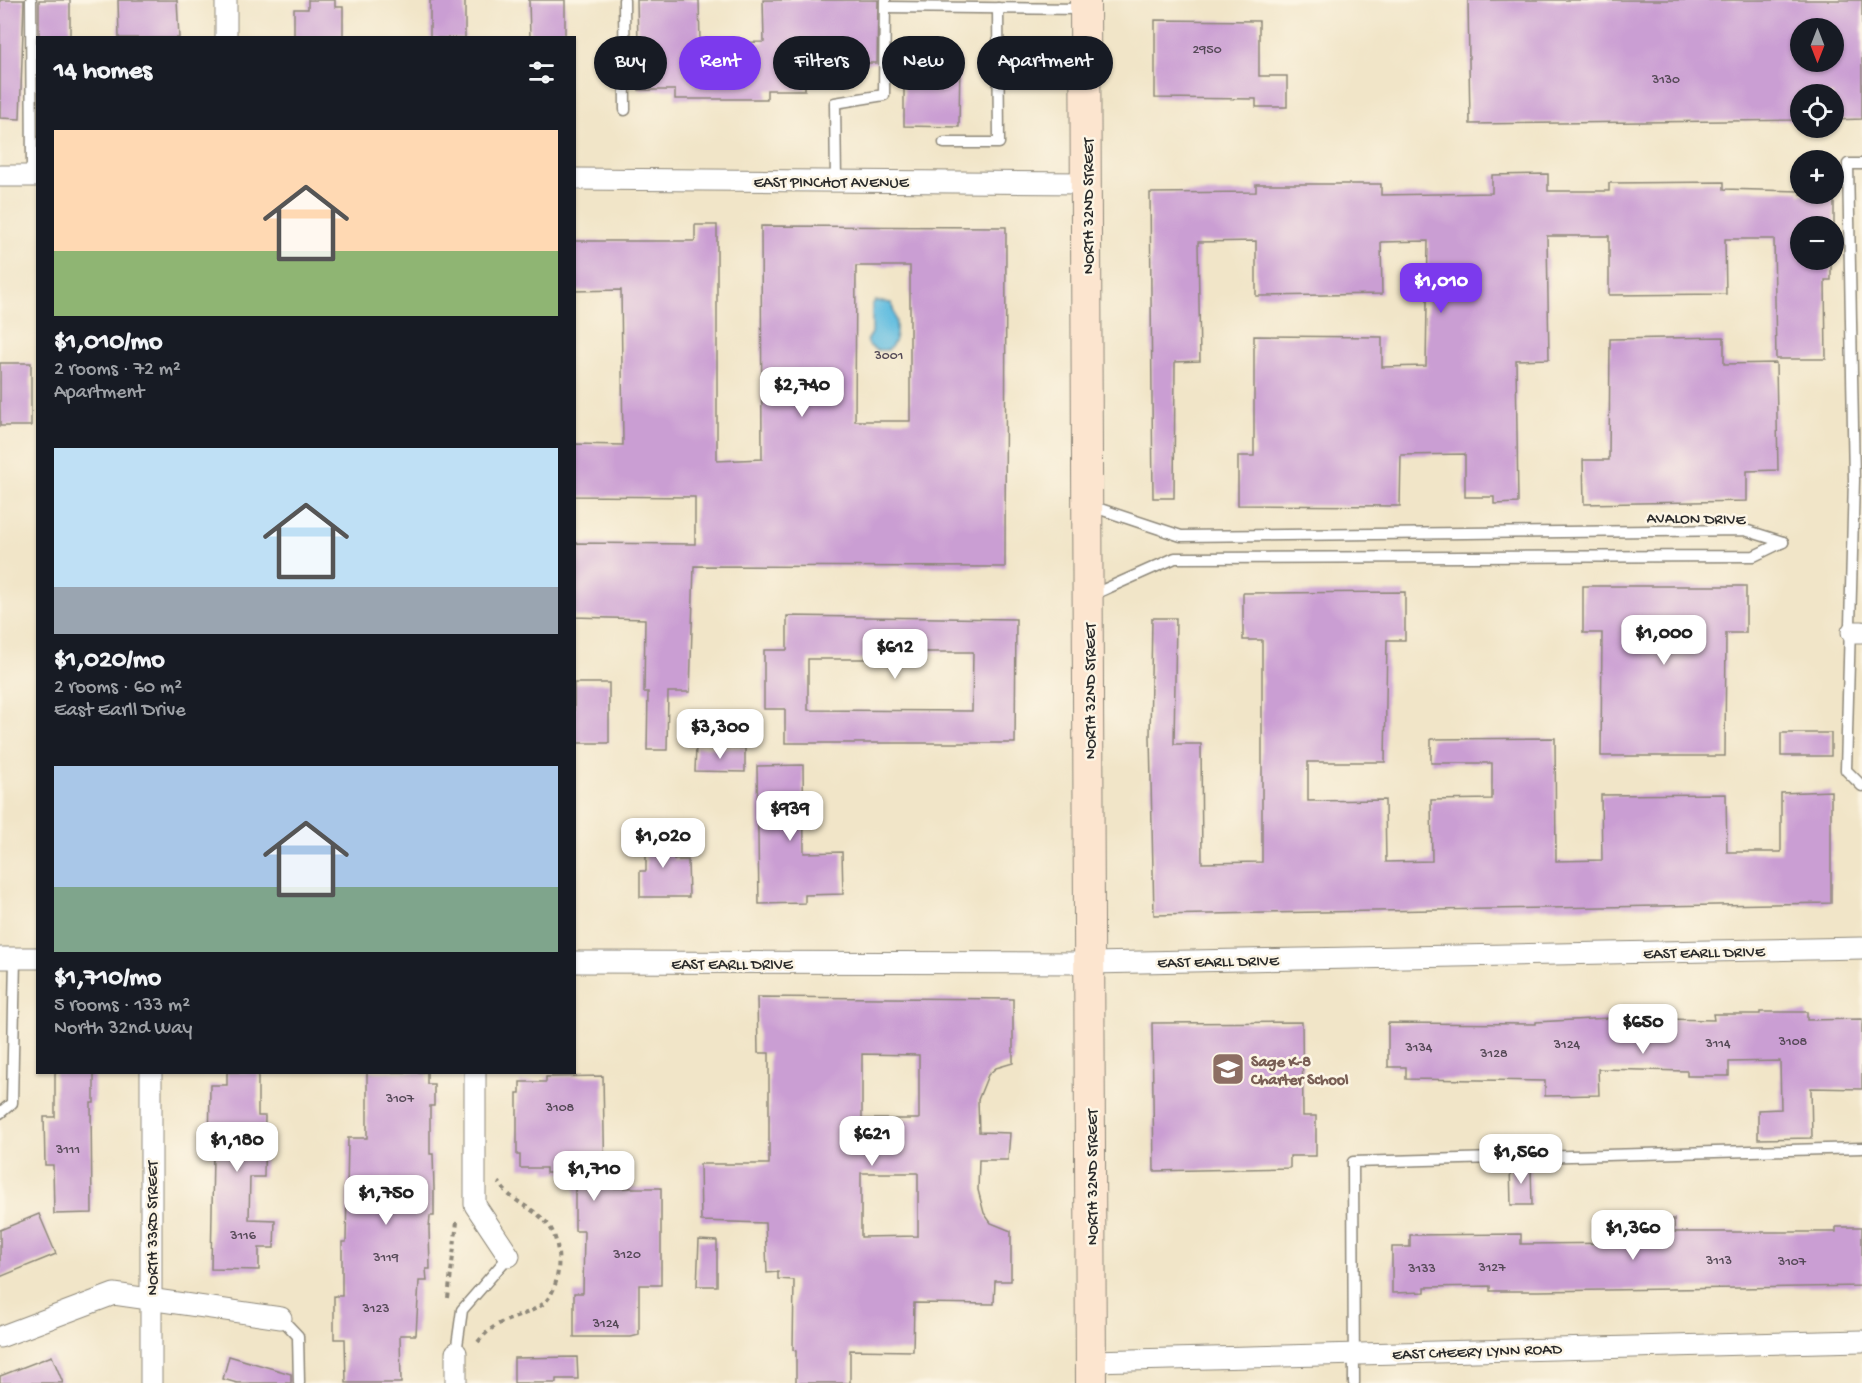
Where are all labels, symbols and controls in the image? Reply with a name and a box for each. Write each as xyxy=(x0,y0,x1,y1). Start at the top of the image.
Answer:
north arrow xyxy=(1790,18,1844,72)
map controls xyxy=(1790,18,1844,270)
chip: Buy xyxy=(594,36,667,90)
chip: Rent xyxy=(679,36,761,90)
chip: Filters xyxy=(773,36,870,90)
chip: New xyxy=(882,36,965,90)
chip: Apartment xyxy=(977,36,1113,90)
house number: 2950 xyxy=(1192,42,1222,59)
icon: filters xyxy=(525,56,558,89)
text: 14 homes xyxy=(54,57,152,88)
house number: 3130 xyxy=(1651,72,1680,89)
button: locate xyxy=(1790,84,1844,138)
street label: NORTH 32ND STREET xyxy=(1081,137,1100,274)
button: + xyxy=(1790,150,1844,204)
icon: home xyxy=(252,169,360,277)
street label: EAST PINCHOT AVENUE xyxy=(753,175,910,194)
button: − xyxy=(1790,216,1844,270)
pin: $1,010 xyxy=(1392,263,1490,314)
text: $1,010 xyxy=(1414,271,1468,294)
text: $1,010/mo xyxy=(54,328,163,359)
house number: 3001 xyxy=(874,348,903,365)
text: 2 rooms · 72 m² xyxy=(54,359,181,382)
pin: $2,740 xyxy=(753,367,851,418)
text: $2,740 xyxy=(774,375,830,398)
text: Apartment xyxy=(54,382,144,405)
icon: home xyxy=(252,487,360,595)
street label: AVALON DRIVE xyxy=(1646,510,1747,531)
pin: $1,000 xyxy=(1615,615,1713,666)
street label: NORTH 32ND STREET xyxy=(1083,622,1102,759)
text: $1,000 xyxy=(1635,623,1693,646)
pin: $612 xyxy=(859,629,931,680)
text: $612 xyxy=(876,637,914,660)
text: $1,020/mo xyxy=(54,646,165,677)
text: 2 rooms · 60 m² xyxy=(54,677,182,700)
text: East Earll Drive xyxy=(54,700,186,723)
pin: $3,300 xyxy=(671,709,769,760)
text: $3,300 xyxy=(691,717,749,740)
pin: $939 xyxy=(754,791,826,842)
text: $939 xyxy=(770,799,810,822)
icon: home xyxy=(252,805,360,913)
pin: $1,020 xyxy=(614,818,712,869)
text: $1,020 xyxy=(635,826,691,849)
street label: EAST EARLL DRIVE xyxy=(1643,944,1766,965)
street label: EAST EARLL DRIVE xyxy=(1157,953,1280,974)
street label: EAST EARLL DRIVE xyxy=(671,957,794,976)
text: $1,710/mo xyxy=(54,964,161,995)
text: 5 rooms · 133 m² xyxy=(54,995,190,1018)
pin: $650 xyxy=(1607,1004,1679,1055)
text: $650 xyxy=(1623,1012,1664,1035)
text: North 32nd Way xyxy=(54,1018,192,1041)
house number: 3108 xyxy=(1778,1034,1808,1051)
house number: 3114 xyxy=(1704,1036,1731,1053)
house number: 3124 xyxy=(1553,1037,1581,1054)
house number: 3134 xyxy=(1405,1040,1433,1057)
house number: 3128 xyxy=(1479,1046,1508,1063)
school or university icon: Sage K-8 Charter School xyxy=(1210,1051,1246,1087)
place label: Sage K-8 Charter School xyxy=(1250,1054,1349,1091)
house number: 3107 xyxy=(385,1091,415,1108)
house number: 3108 xyxy=(545,1100,575,1117)
street label: NORTH 32ND STREET xyxy=(1085,1108,1104,1245)
pin: $621 xyxy=(836,1116,908,1167)
pin: $1,180 xyxy=(188,1122,286,1173)
text: $621 xyxy=(853,1124,891,1147)
text: $1,180 xyxy=(210,1130,264,1153)
pin: $1,560 xyxy=(1472,1134,1570,1185)
house number: 3111 xyxy=(55,1142,80,1159)
text: $1,560 xyxy=(1493,1142,1549,1165)
pin: $1,710 xyxy=(545,1151,643,1202)
text: $1,710 xyxy=(567,1159,621,1182)
street label: NORTH 33RD STREET xyxy=(145,1160,164,1295)
pin: $1,750 xyxy=(337,1175,435,1226)
text: $1,750 xyxy=(358,1183,414,1206)
pin: $1,360 xyxy=(1584,1210,1682,1261)
text: $1,360 xyxy=(1605,1218,1661,1241)
house number: 3116 xyxy=(229,1228,257,1245)
house number: 3120 xyxy=(612,1247,641,1264)
house number: 3119 xyxy=(372,1250,399,1267)
house number: 3113 xyxy=(1705,1253,1732,1270)
house number: 3107 xyxy=(1777,1254,1807,1271)
house number: 3127 xyxy=(1477,1260,1506,1277)
house number: 3133 xyxy=(1407,1261,1436,1278)
house number: 3123 xyxy=(361,1301,390,1318)
house number: 3124 xyxy=(592,1316,620,1333)
street label: EAST CHEERY LYNN ROAD xyxy=(1392,1341,1563,1366)

